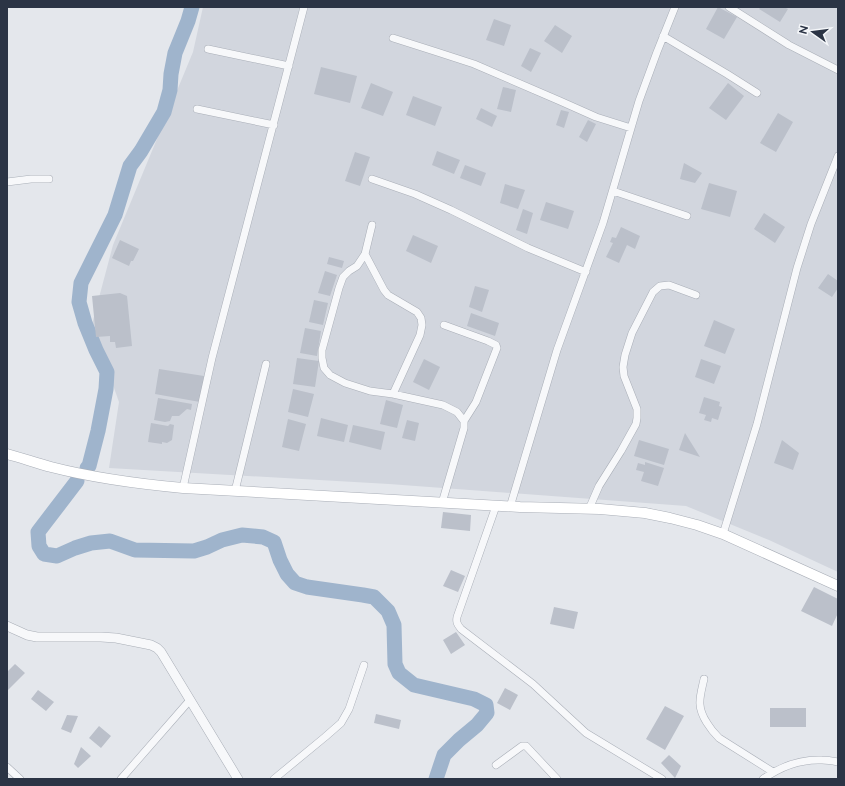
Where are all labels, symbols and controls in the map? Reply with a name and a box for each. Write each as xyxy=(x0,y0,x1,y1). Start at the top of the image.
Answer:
north arrow xyxy=(793,12,833,52)
text: N xyxy=(796,24,811,35)

